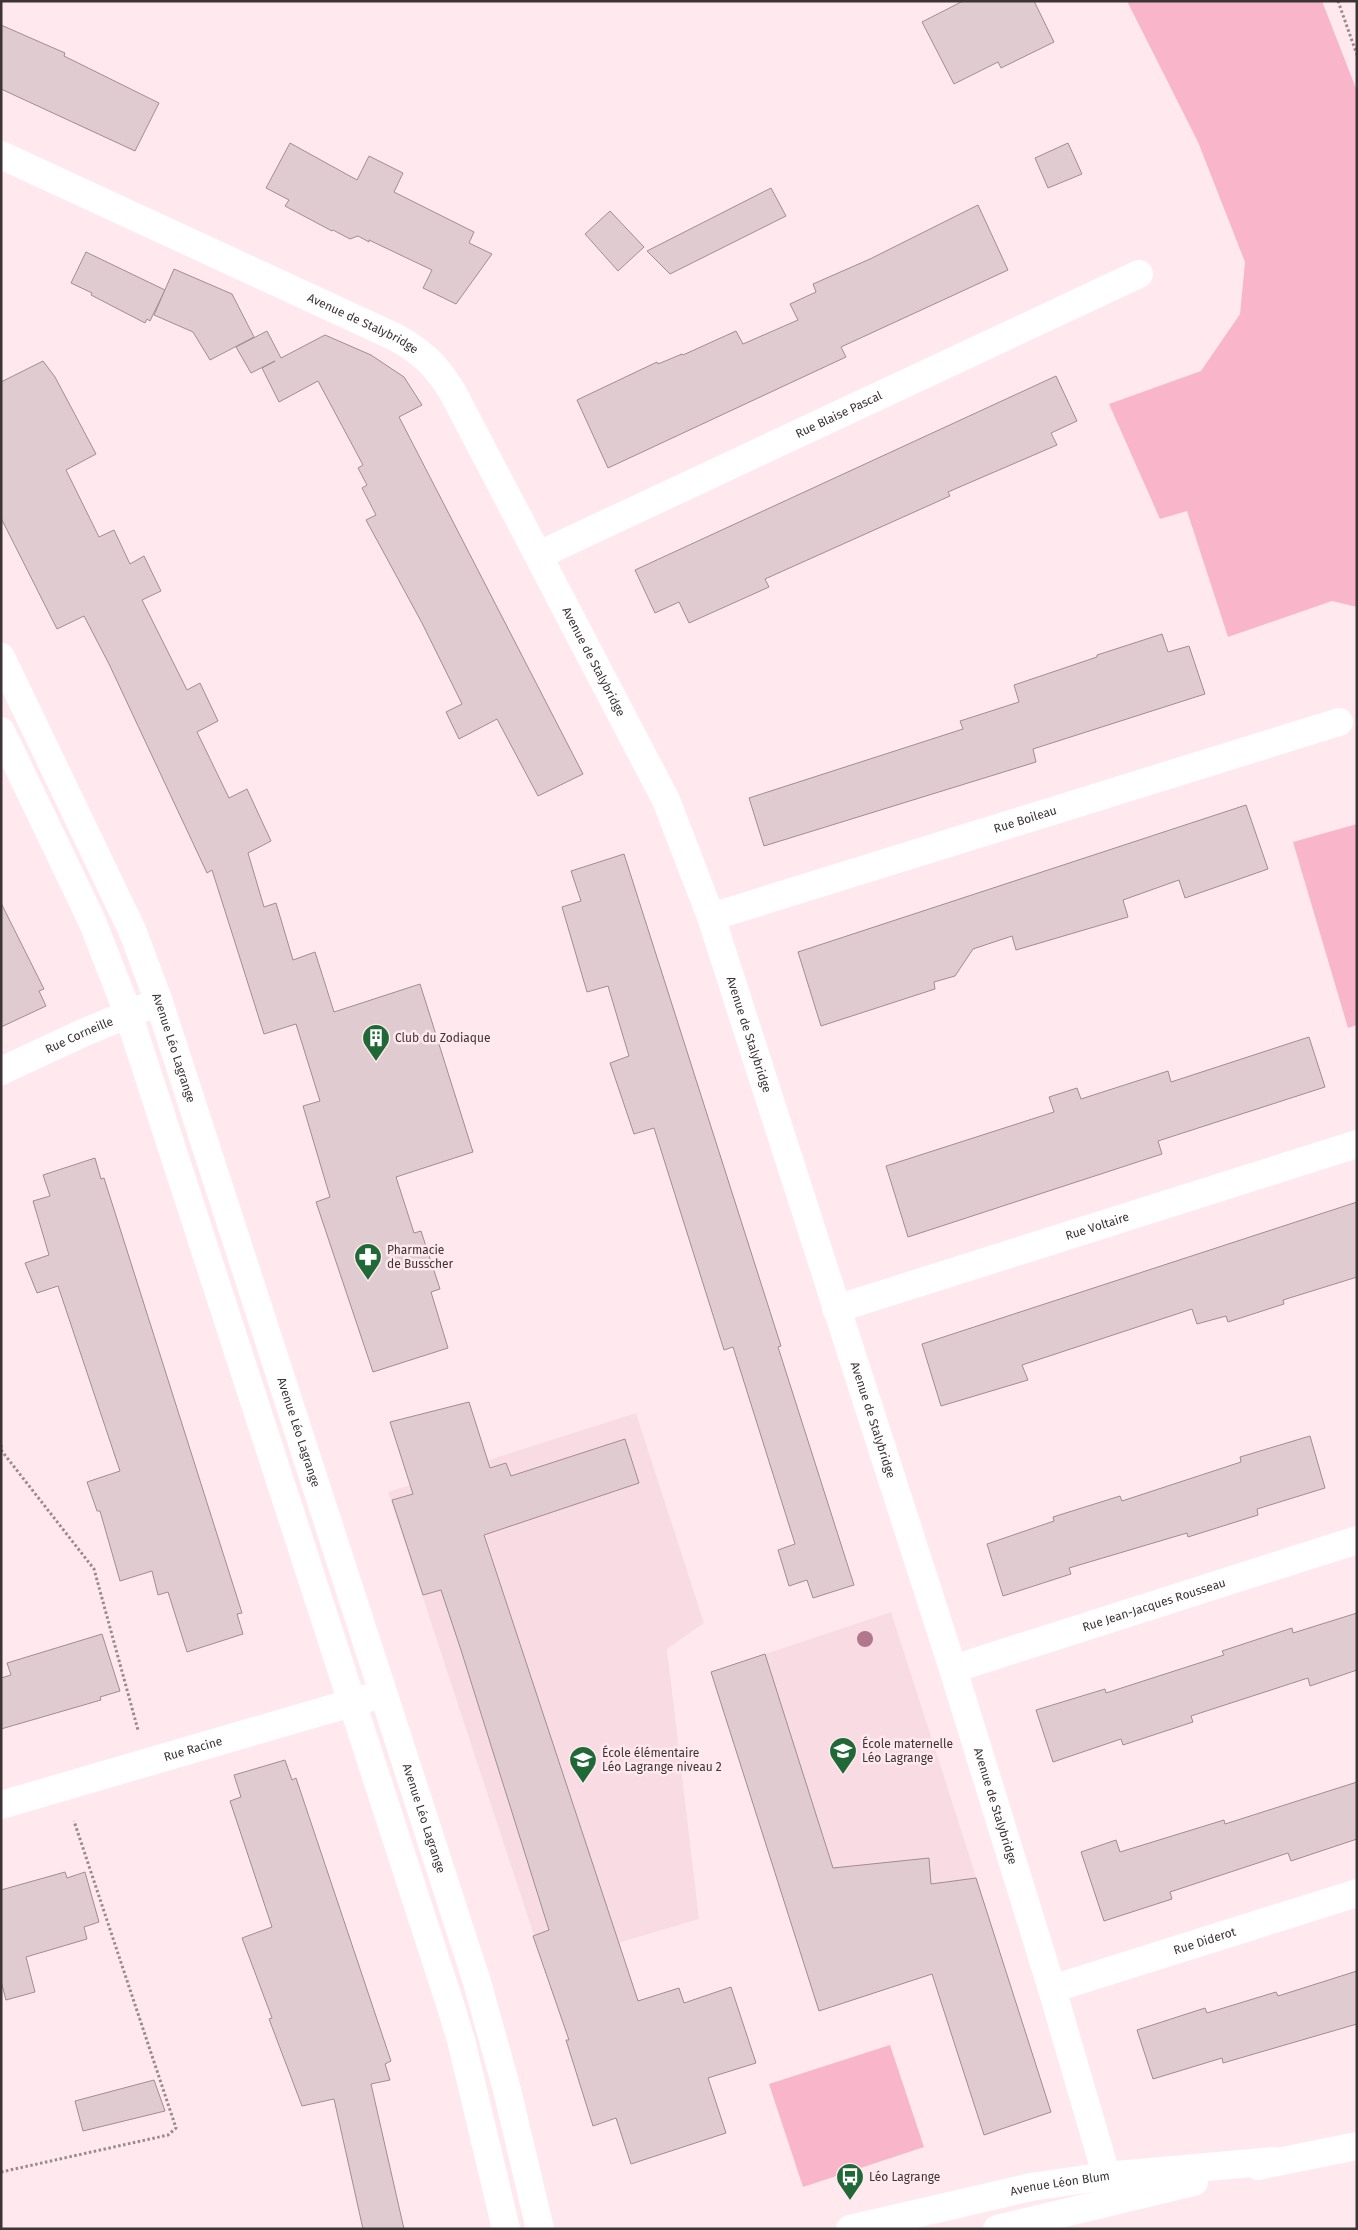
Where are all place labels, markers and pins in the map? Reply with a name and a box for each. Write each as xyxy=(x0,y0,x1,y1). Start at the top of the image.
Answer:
building icon: Club du Zodiaque xyxy=(361,1023,391,1062)
place label: Club du Zodiaque xyxy=(395,1031,491,1045)
pharmacy icon: Pharmacie de Busscher xyxy=(353,1242,383,1281)
place label: Pharmacie de Busscher xyxy=(387,1243,454,1271)
school or university icon: École maternelle Léo Lagrange xyxy=(828,1736,858,1775)
place label: École maternelle Léo Lagrange xyxy=(862,1736,953,1765)
school or university icon: École élémentaire Léo Lagrange niveau 2 xyxy=(568,1745,598,1784)
place label: École élémentaire Léo Lagrange niveau 2 xyxy=(602,1745,722,1774)
bus stop icon: Léo Lagrange xyxy=(835,2162,865,2201)
place label: Léo Lagrange xyxy=(869,2170,940,2184)

